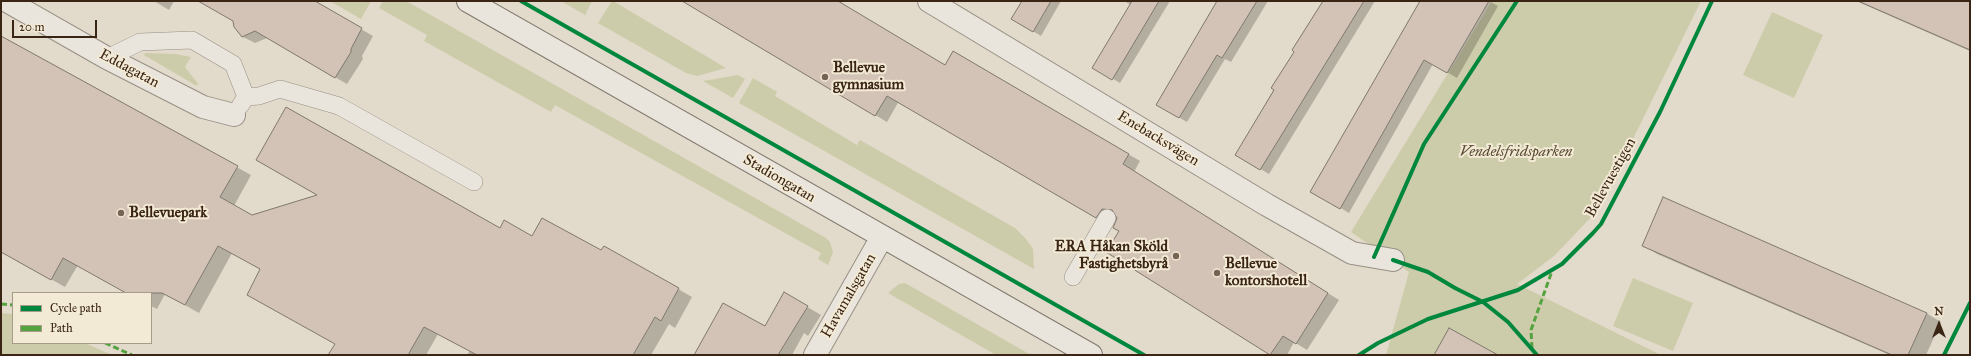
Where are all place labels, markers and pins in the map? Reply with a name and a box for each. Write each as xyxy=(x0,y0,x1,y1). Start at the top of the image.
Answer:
place label: Bellevue gymnasium xyxy=(833,59,904,94)
marker: Bellevue gymnasium xyxy=(820,72,830,82)
place label: Bellevuepark xyxy=(129,204,207,222)
marker: Bellevuepark xyxy=(116,208,126,218)
place label: ERA Håkan Sköld Fastighetsbyrå xyxy=(1055,238,1168,273)
marker: ERA Håkan Sköld Fastighetsbyrå xyxy=(1171,251,1181,261)
place label: Bellevue kontorshotell xyxy=(1225,255,1307,290)
marker: Bellevue kontorshotell xyxy=(1212,268,1222,278)

